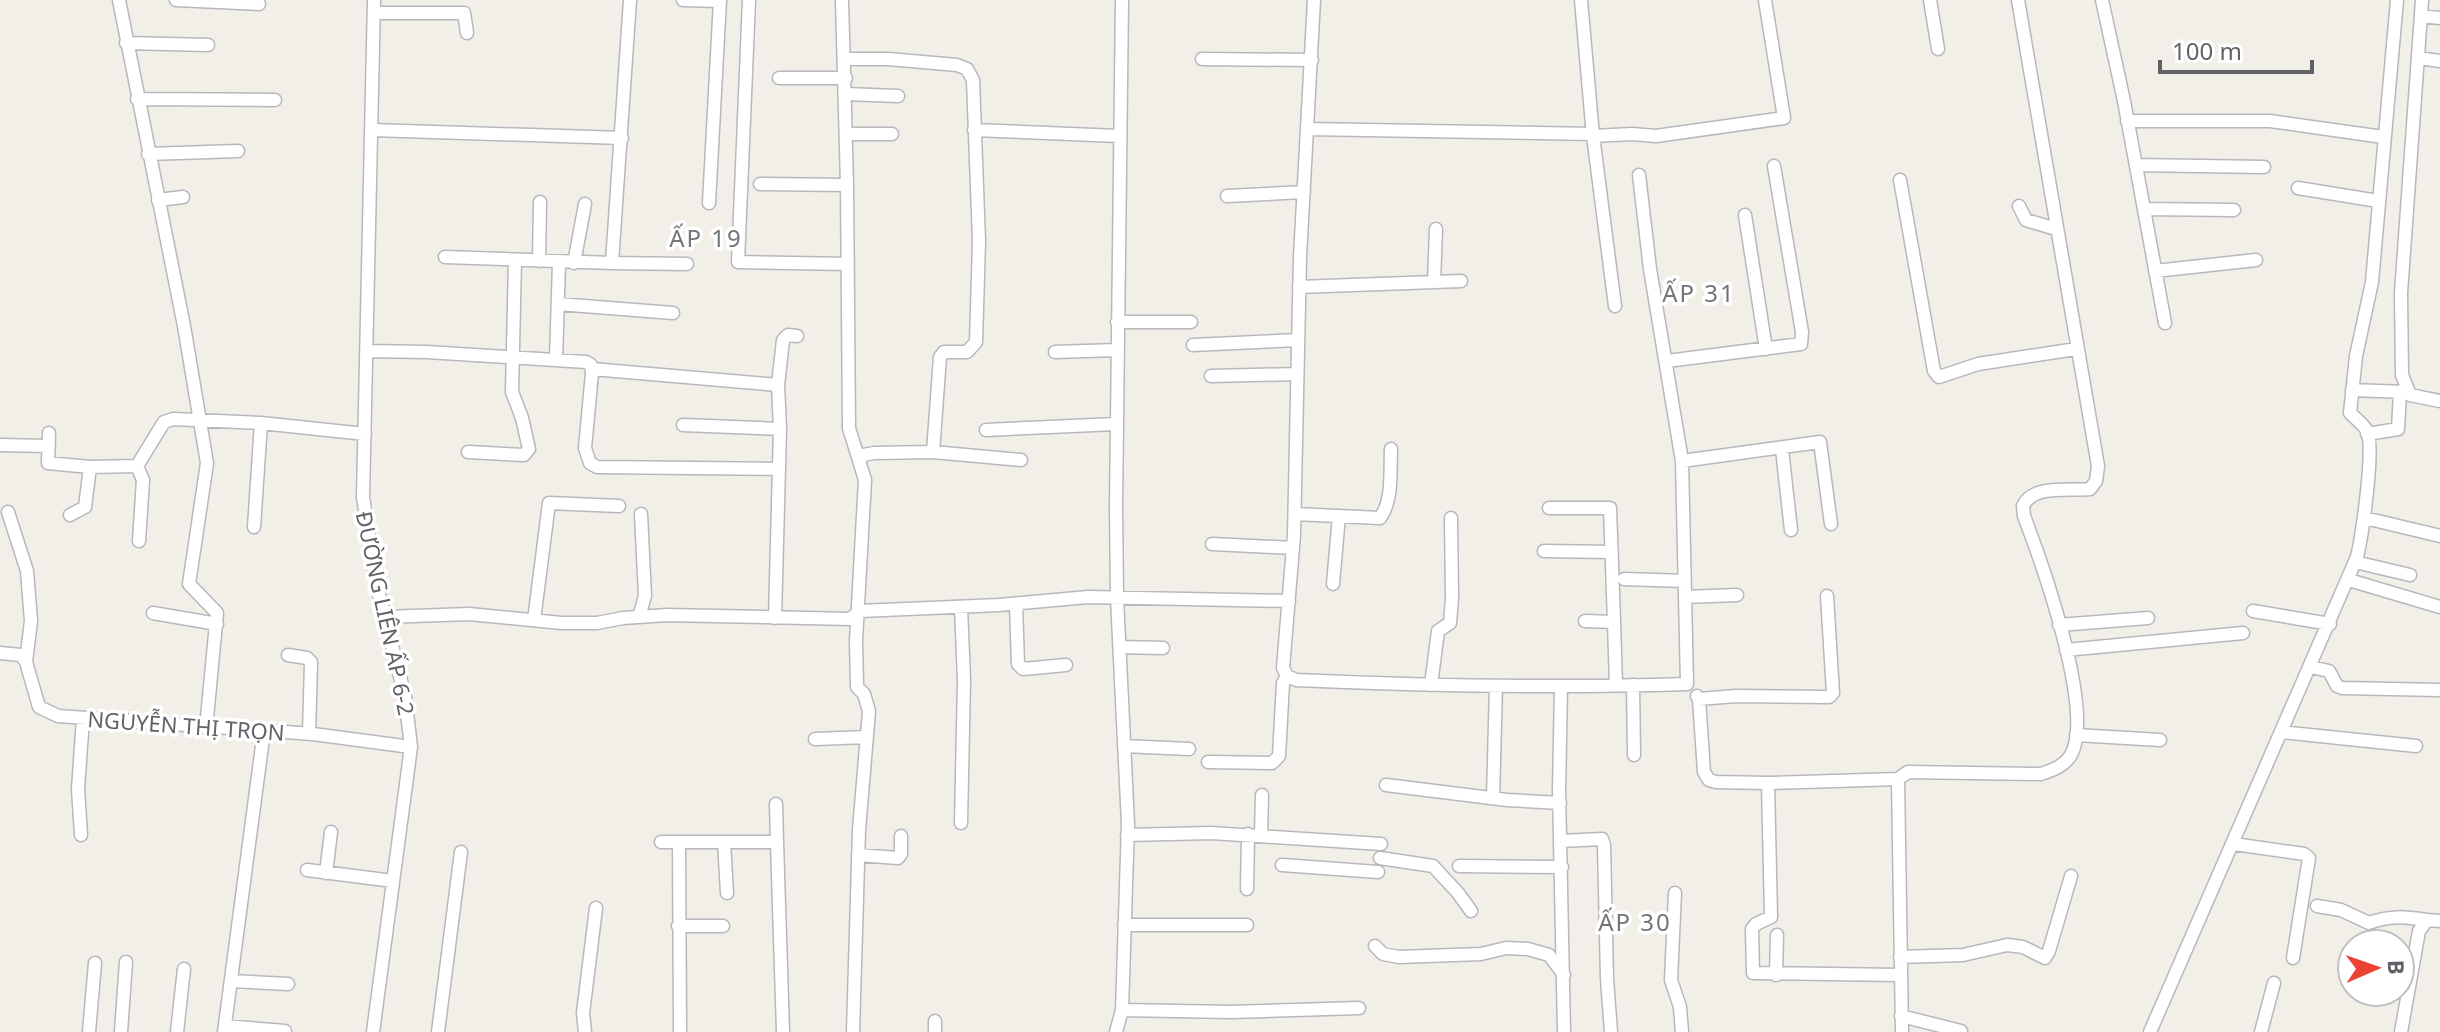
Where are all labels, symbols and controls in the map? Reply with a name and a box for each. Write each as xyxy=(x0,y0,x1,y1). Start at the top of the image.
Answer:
scale bar xyxy=(2160,24,2312,74)
text: 100 m xyxy=(2172,34,2242,67)
district label: ẤP 19 xyxy=(669,221,743,254)
district label: ẤP 31 xyxy=(1662,276,1736,309)
street label: ĐƯỜNG LIÊN ẤP 6-2 xyxy=(350,508,422,718)
street label: NGUYỄN THỊ TRỌN xyxy=(86,703,286,747)
district label: ẤP 30 xyxy=(1598,905,1672,938)
north arrow xyxy=(2336,928,2416,1008)
text: B xyxy=(2382,959,2412,975)

